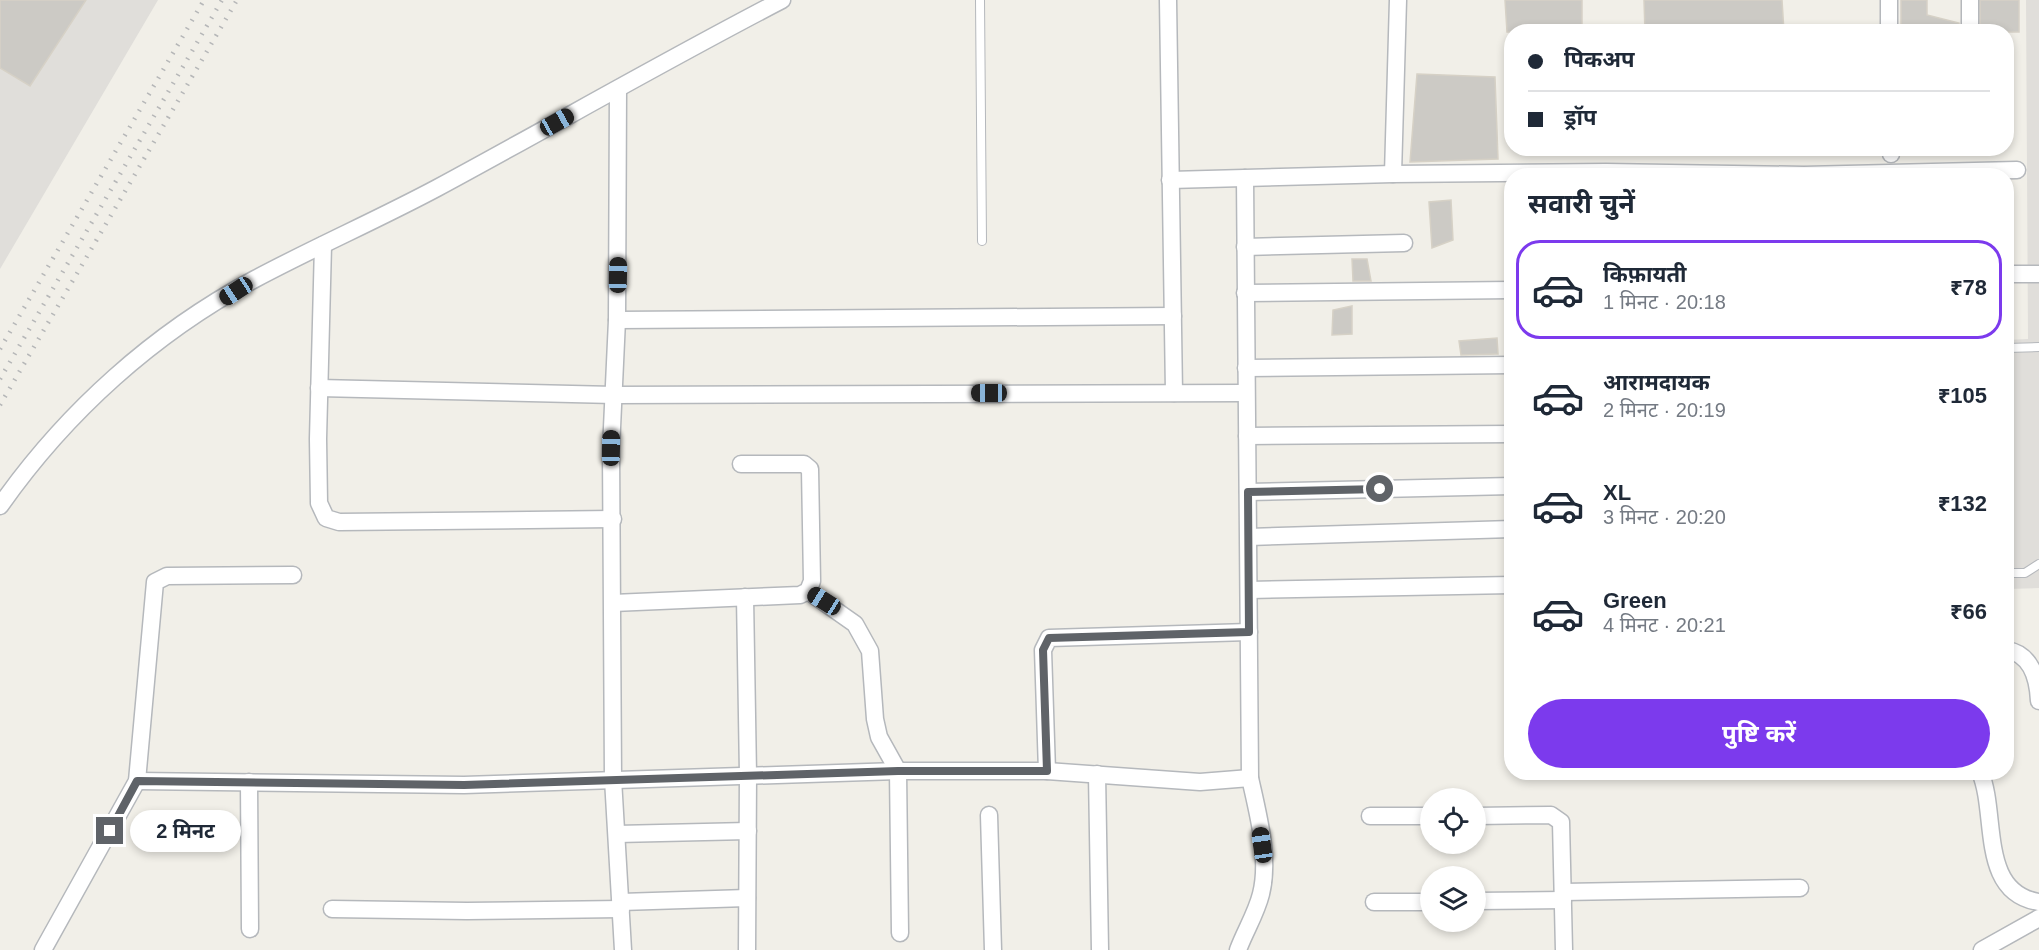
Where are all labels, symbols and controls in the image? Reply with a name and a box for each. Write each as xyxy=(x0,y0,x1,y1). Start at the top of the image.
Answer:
text: पिकअप xyxy=(1564,47,1635,72)
car xyxy=(537,105,577,139)
text: ड्रॉप xyxy=(1564,105,1597,130)
text: सवारी चुनें xyxy=(1528,189,1635,219)
car xyxy=(609,257,627,293)
text: किफ़ायती xyxy=(1603,262,1687,287)
icon: car xyxy=(1531,263,1585,317)
car xyxy=(216,274,256,308)
text: ₹78 xyxy=(1950,275,1987,300)
text: 1 मिनट · 20:18 xyxy=(1603,291,1726,313)
text: आरामदायक xyxy=(1603,370,1710,395)
icon: car xyxy=(1531,371,1585,425)
text: ₹105 xyxy=(1938,383,1987,408)
car xyxy=(971,384,1007,402)
text: 2 मिनट · 20:19 xyxy=(1603,399,1726,421)
car xyxy=(602,430,620,466)
route start xyxy=(1366,475,1393,502)
icon: car xyxy=(1531,479,1585,533)
text: XL xyxy=(1603,480,1631,505)
text: ₹132 xyxy=(1938,491,1987,516)
text: 3 मिनट · 20:20 xyxy=(1603,506,1726,528)
car xyxy=(804,584,844,618)
icon: car xyxy=(1531,587,1585,641)
text: Green xyxy=(1603,588,1667,613)
text: ₹66 xyxy=(1950,599,1987,624)
text: 4 मिनट · 20:21 xyxy=(1603,614,1726,636)
button: पुष्टि करें xyxy=(1528,699,1990,768)
map controls xyxy=(1420,788,1486,932)
button: locate xyxy=(1420,788,1486,854)
callout: 2 मिनट xyxy=(131,810,242,852)
route end xyxy=(96,817,123,844)
text: 2 मिनट xyxy=(156,820,215,842)
car xyxy=(1251,826,1273,864)
button: layers xyxy=(1420,866,1486,932)

